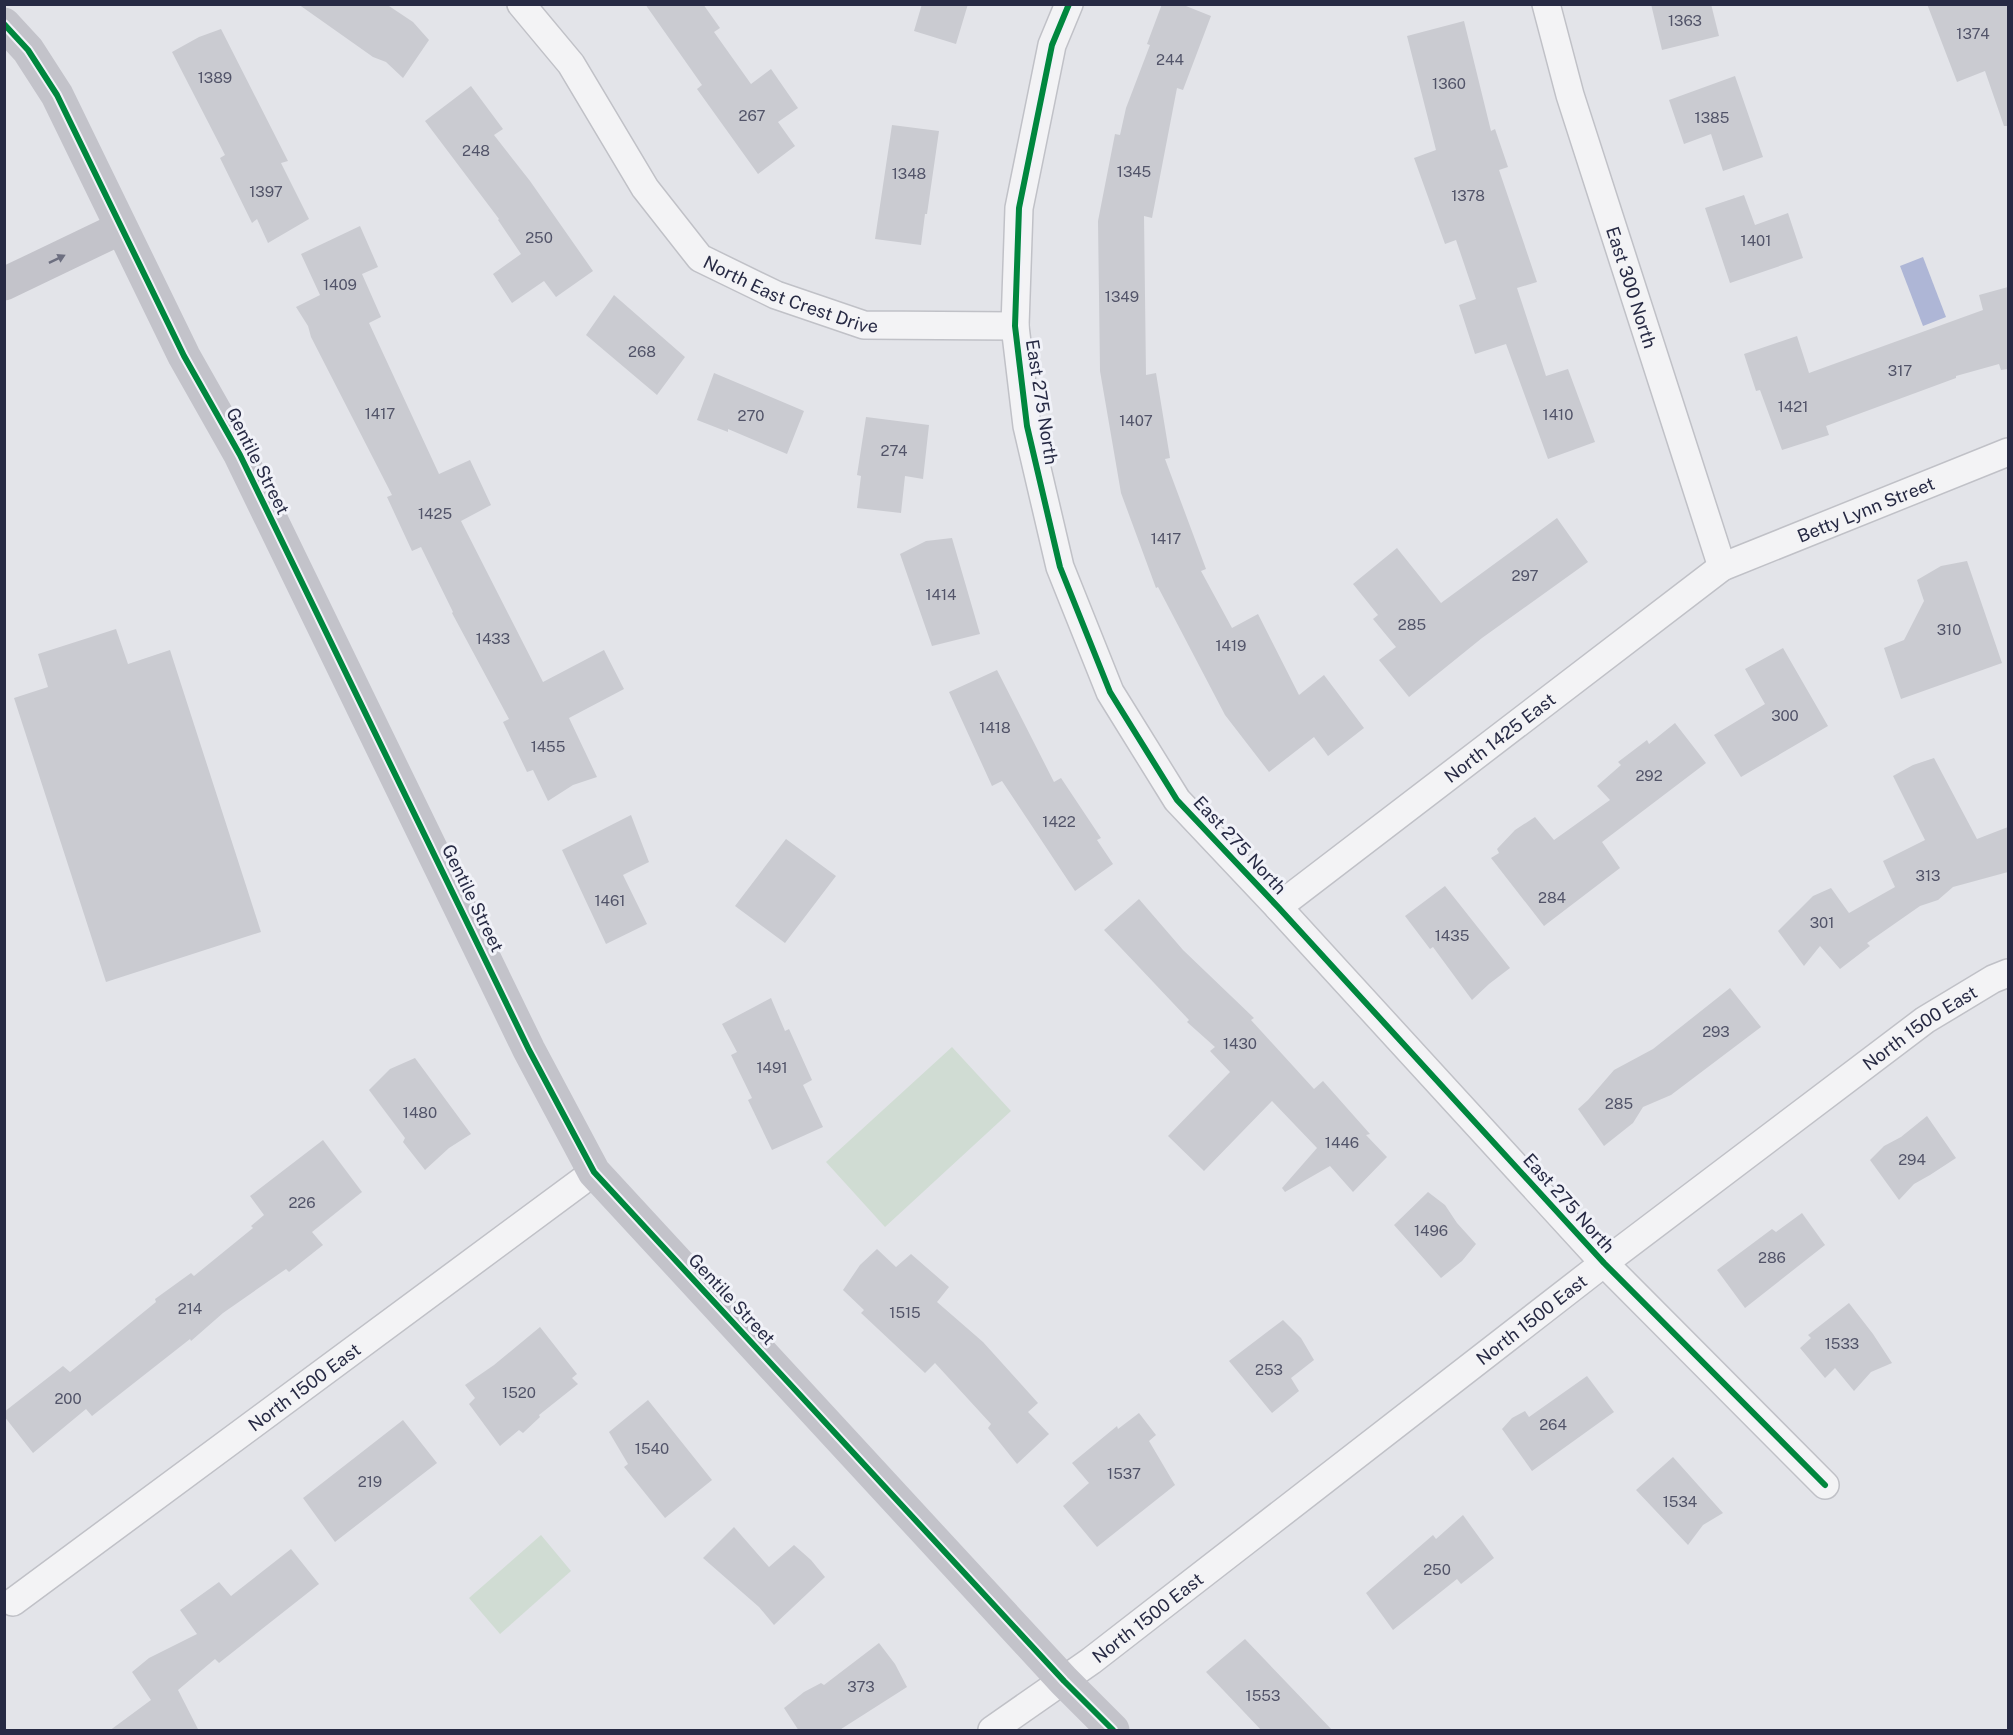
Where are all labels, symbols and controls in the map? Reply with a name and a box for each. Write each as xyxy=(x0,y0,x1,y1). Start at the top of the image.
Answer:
house number: 1363 xyxy=(1668,12,1702,29)
house number: 1374 xyxy=(1956,25,1990,42)
house number: 244 xyxy=(1156,51,1184,68)
house number: 1389 xyxy=(198,69,232,86)
house number: 1360 xyxy=(1432,75,1466,92)
house number: 267 xyxy=(738,107,766,124)
house number: 1385 xyxy=(1695,109,1729,126)
house number: 248 xyxy=(462,142,490,159)
house number: 1345 xyxy=(1117,163,1151,180)
house number: 1348 xyxy=(892,165,926,182)
house number: 1397 xyxy=(249,183,283,200)
house number: 1378 xyxy=(1451,187,1485,204)
street label: East 300 North xyxy=(1602,224,1661,351)
house number: 250 xyxy=(525,229,553,246)
house number: 1401 xyxy=(1741,232,1771,249)
street label: North East Crest Drive xyxy=(700,251,878,336)
one-way arrow xyxy=(49,255,66,264)
house number: 1409 xyxy=(323,276,357,293)
house number: 1349 xyxy=(1105,288,1139,305)
street label: East 275 North xyxy=(1022,338,1062,466)
house number: 268 xyxy=(628,343,656,360)
house number: 317 xyxy=(1888,362,1912,379)
house number: 1421 xyxy=(1778,398,1808,415)
street label: Gentile Street xyxy=(222,404,294,518)
house number: 1417 xyxy=(365,405,395,422)
house number: 1410 xyxy=(1543,406,1573,423)
house number: 270 xyxy=(738,407,764,424)
house number: 1407 xyxy=(1119,412,1153,429)
house number: 274 xyxy=(881,442,907,459)
street label: Betty Lynn Street xyxy=(1794,472,1937,546)
house number: 1425 xyxy=(418,505,452,522)
house number: 1417 xyxy=(1151,530,1181,547)
house number: 297 xyxy=(1511,567,1539,584)
house number: 1414 xyxy=(925,586,957,603)
house number: 285 xyxy=(1398,616,1426,633)
house number: 310 xyxy=(1937,621,1961,638)
house number: 1433 xyxy=(476,630,510,647)
house number: 1419 xyxy=(1215,637,1247,654)
street label: North 1425 East xyxy=(1440,688,1559,787)
house number: 300 xyxy=(1771,707,1799,724)
house number: 1418 xyxy=(979,719,1011,736)
house number: 1455 xyxy=(531,738,565,755)
house number: 292 xyxy=(1635,767,1663,784)
street label: East 275 North xyxy=(1189,792,1291,898)
house number: 1422 xyxy=(1042,813,1076,830)
street label: Gentile Street xyxy=(438,841,508,955)
house number: 313 xyxy=(1915,867,1941,884)
house number: 284 xyxy=(1538,889,1566,906)
house number: 1461 xyxy=(595,892,625,909)
house number: 301 xyxy=(1810,914,1834,931)
house number: 1435 xyxy=(1435,927,1469,944)
street label: North 1500 East xyxy=(1858,981,1981,1074)
house number: 293 xyxy=(1702,1023,1730,1040)
house number: 1430 xyxy=(1223,1035,1257,1052)
house number: 1491 xyxy=(756,1059,788,1076)
house number: 285 xyxy=(1605,1095,1633,1112)
house number: 1480 xyxy=(403,1104,437,1121)
house number: 1446 xyxy=(1325,1134,1359,1151)
street label: East 275 North xyxy=(1519,1149,1619,1257)
house number: 294 xyxy=(1898,1151,1926,1168)
house number: 226 xyxy=(288,1194,316,1211)
house number: 1496 xyxy=(1414,1222,1448,1239)
street label: Gentile Street xyxy=(684,1249,780,1349)
house number: 286 xyxy=(1758,1249,1786,1266)
street label: North 1500 East xyxy=(1472,1270,1591,1369)
house number: 214 xyxy=(178,1300,202,1317)
house number: 1515 xyxy=(889,1304,921,1321)
house number: 1533 xyxy=(1825,1335,1859,1352)
street label: North 1500 East xyxy=(244,1338,364,1435)
house number: 253 xyxy=(1255,1361,1283,1378)
house number: 1520 xyxy=(502,1384,536,1401)
house number: 200 xyxy=(54,1390,82,1407)
house number: 264 xyxy=(1539,1416,1567,1433)
house number: 1540 xyxy=(635,1440,669,1457)
house number: 1537 xyxy=(1107,1465,1141,1482)
house number: 219 xyxy=(358,1473,382,1490)
house number: 1534 xyxy=(1663,1493,1697,1510)
house number: 250 xyxy=(1423,1561,1451,1578)
street label: North 1500 East xyxy=(1088,1568,1207,1667)
house number: 373 xyxy=(847,1678,875,1695)
house number: 1553 xyxy=(1246,1687,1280,1704)

